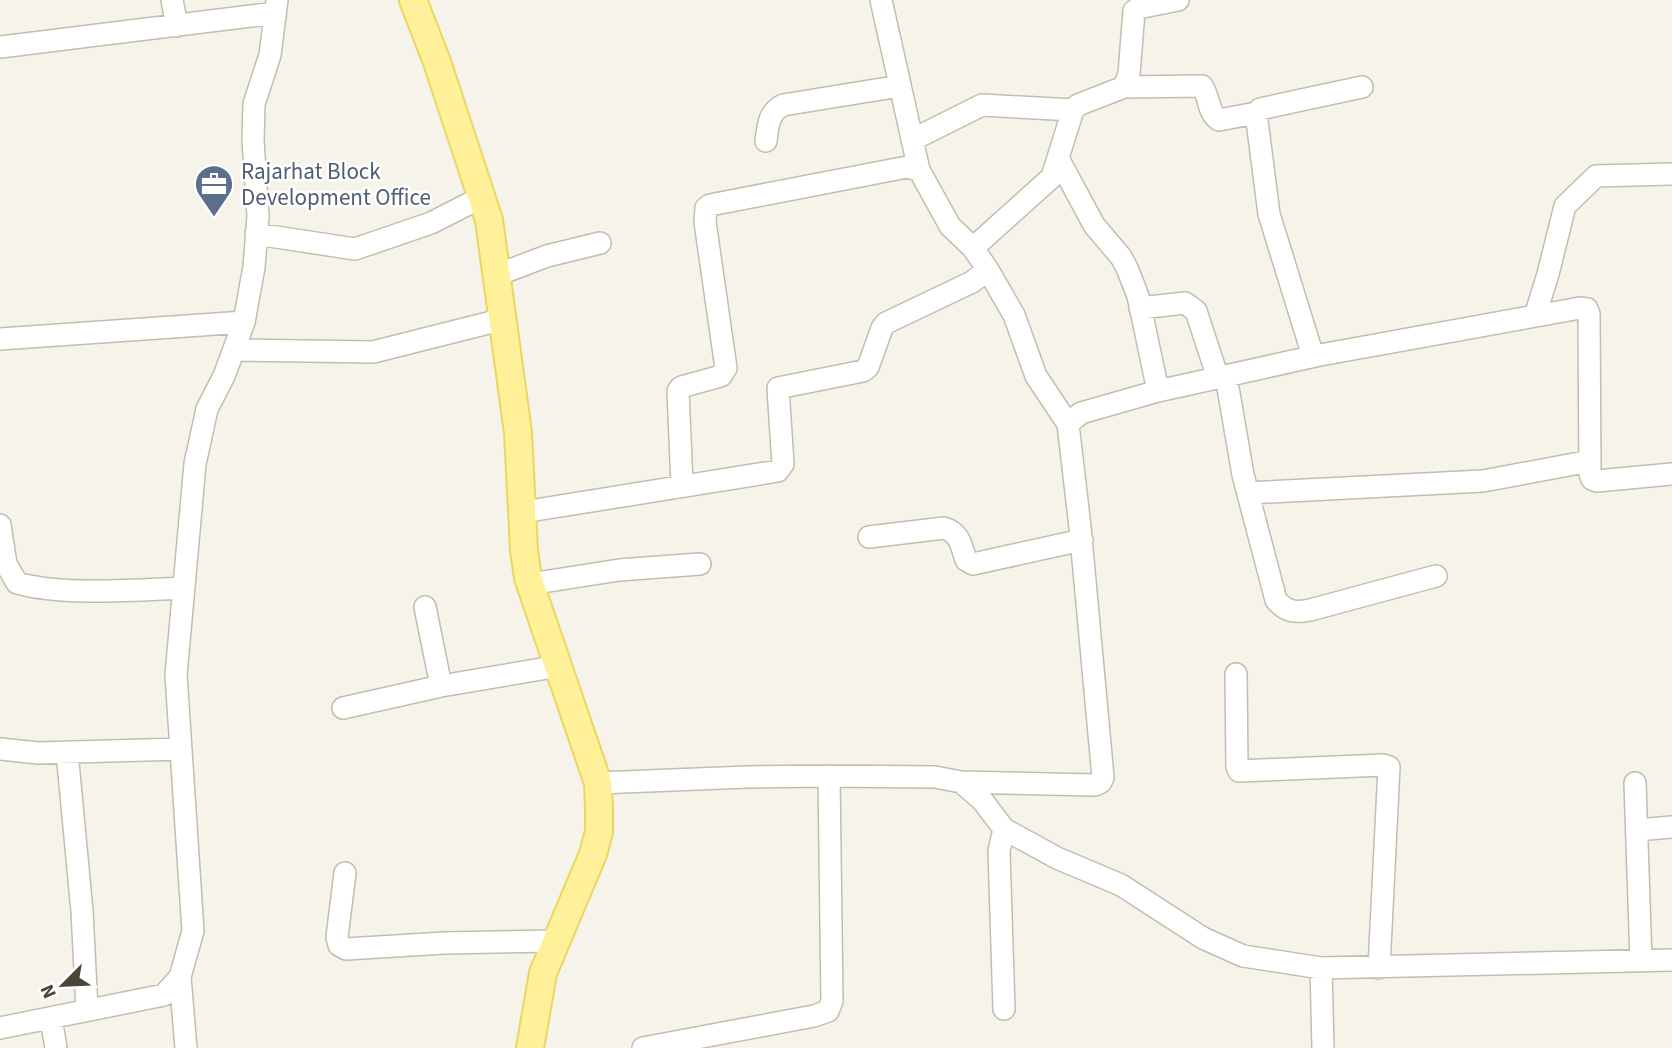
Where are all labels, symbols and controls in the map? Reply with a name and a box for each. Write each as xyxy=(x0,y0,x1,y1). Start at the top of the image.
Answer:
place label: Rajarhat Block Development Office xyxy=(241,155,431,214)
office icon: Rajarhat Block Development Office xyxy=(193,163,235,218)
north arrow xyxy=(28,950,98,1020)
text: N xyxy=(34,980,64,1003)

